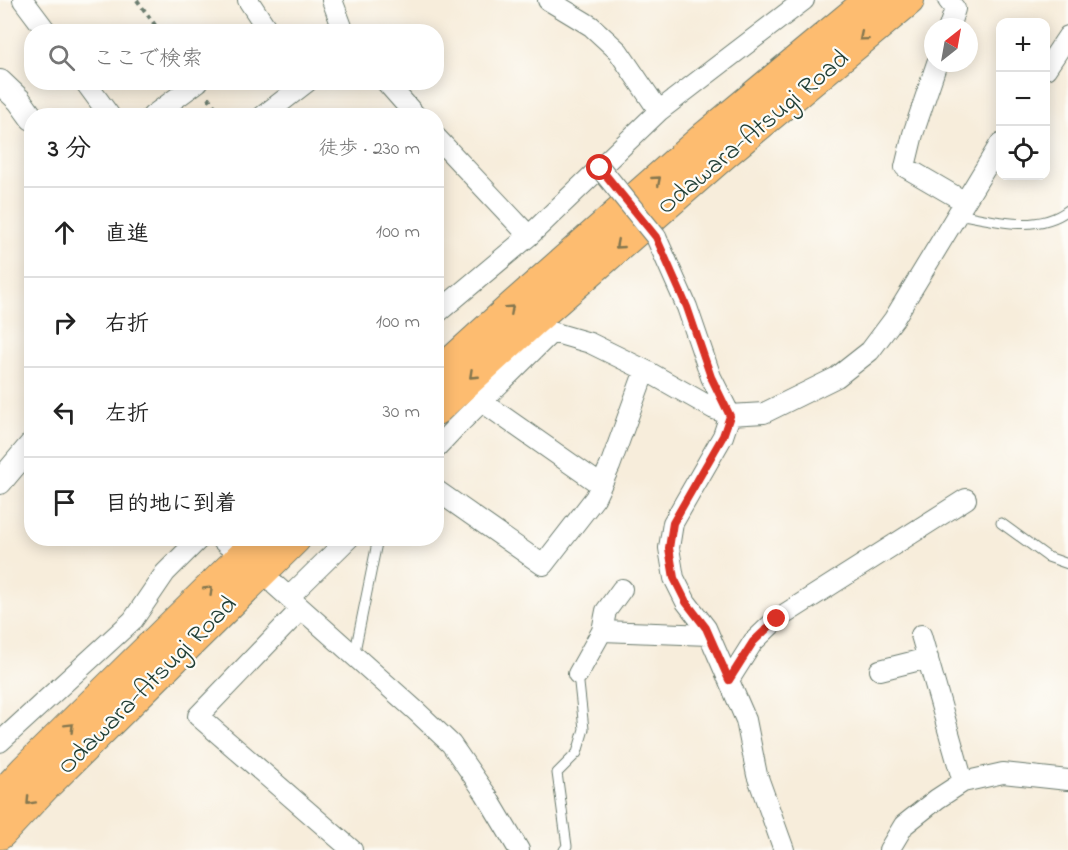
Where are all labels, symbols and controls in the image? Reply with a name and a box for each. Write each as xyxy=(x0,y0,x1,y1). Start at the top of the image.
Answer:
north arrow xyxy=(924,18,978,72)
map controls xyxy=(996,18,1050,180)
button: + xyxy=(996,18,1050,72)
search box xyxy=(24,24,444,90)
one-way arrow xyxy=(859,30,870,41)
icon: search xyxy=(45,41,78,74)
street label: Odawara-Atsugi Road xyxy=(649,41,859,225)
text: ここで検索 xyxy=(93,44,203,76)
button: − xyxy=(996,72,1050,126)
button: locate xyxy=(996,126,1050,180)
text: 3 分 xyxy=(48,131,91,169)
text: 徒歩 · 230 m xyxy=(318,135,420,164)
route start xyxy=(586,154,612,180)
one-way arrow xyxy=(650,176,660,187)
icon: ahead xyxy=(48,216,81,249)
text: 100 m xyxy=(376,218,420,247)
text: 直進 xyxy=(105,219,149,251)
one-way arrow xyxy=(615,238,626,249)
one-way arrow xyxy=(504,305,514,316)
icon: right xyxy=(48,306,81,339)
text: 100 m xyxy=(376,308,420,337)
text: 右折 xyxy=(105,309,149,341)
one-way arrow xyxy=(470,368,480,379)
icon: left xyxy=(48,396,81,429)
text: 30 m xyxy=(383,398,420,427)
text: 左折 xyxy=(105,399,149,431)
icon: arrive xyxy=(48,486,81,519)
text: 目的地に到着 xyxy=(105,489,237,521)
one-way arrow xyxy=(202,586,213,597)
street label: Odawara-Atsugi Road xyxy=(50,587,247,785)
route end xyxy=(763,605,789,631)
one-way arrow xyxy=(63,723,74,734)
one-way arrow xyxy=(26,794,37,805)

